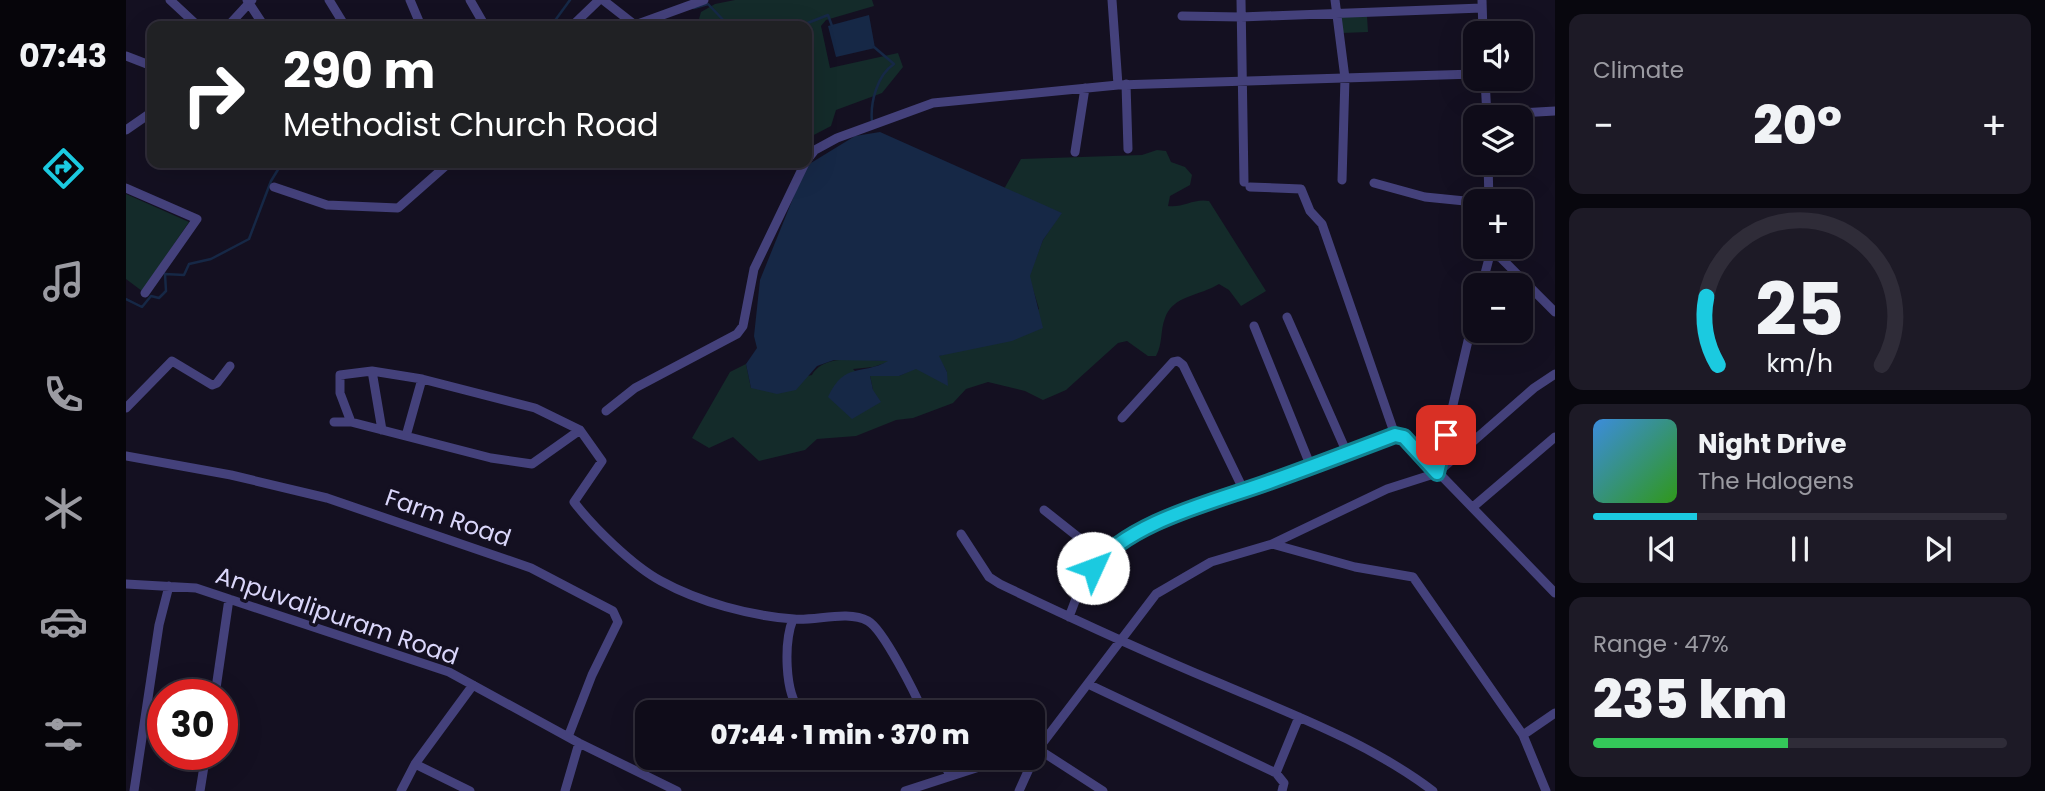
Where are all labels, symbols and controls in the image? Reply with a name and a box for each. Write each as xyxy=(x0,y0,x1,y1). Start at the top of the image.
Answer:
map controls xyxy=(1463,21,1533,343)
button: sound xyxy=(1463,21,1533,91)
text: 07:43 xyxy=(19,33,107,78)
text: 290 m xyxy=(283,37,435,105)
icon: right xyxy=(168,49,259,140)
text: Climate xyxy=(1593,54,1684,86)
text: 20° xyxy=(1753,89,1842,162)
text: − xyxy=(1593,99,1614,152)
text: + xyxy=(1981,99,2007,152)
text: Methodist Church Road xyxy=(283,102,659,147)
button: layers xyxy=(1463,105,1533,175)
icon: directions xyxy=(39,144,88,193)
button: + xyxy=(1463,189,1533,259)
icon: music xyxy=(39,257,88,306)
text: 25 xyxy=(1756,259,1844,360)
button: − xyxy=(1463,273,1533,343)
text: km/h xyxy=(1767,345,1833,380)
icon: phone xyxy=(39,370,88,419)
pin xyxy=(1416,405,1476,465)
icon: arrive xyxy=(1427,416,1465,454)
text: Night Drive xyxy=(1698,426,1846,462)
text: The Halogens xyxy=(1698,465,1854,497)
street label: Farm Road xyxy=(381,481,515,554)
icon: climate xyxy=(39,484,88,533)
icon: previous xyxy=(1643,530,1681,568)
icon: pause xyxy=(1781,530,1819,568)
icon: next xyxy=(1919,530,1957,568)
position arrow xyxy=(1056,531,1130,605)
street label: Anpuvalipuram Road xyxy=(211,558,463,673)
icon: car xyxy=(39,597,88,646)
text: Range · 47% xyxy=(1593,628,1729,660)
text: 235 km xyxy=(1593,663,1787,736)
speed limit sign: 30 xyxy=(147,679,238,770)
icon: filters xyxy=(39,710,88,759)
text: 07:44 · 1 min · 370 m xyxy=(710,717,970,753)

